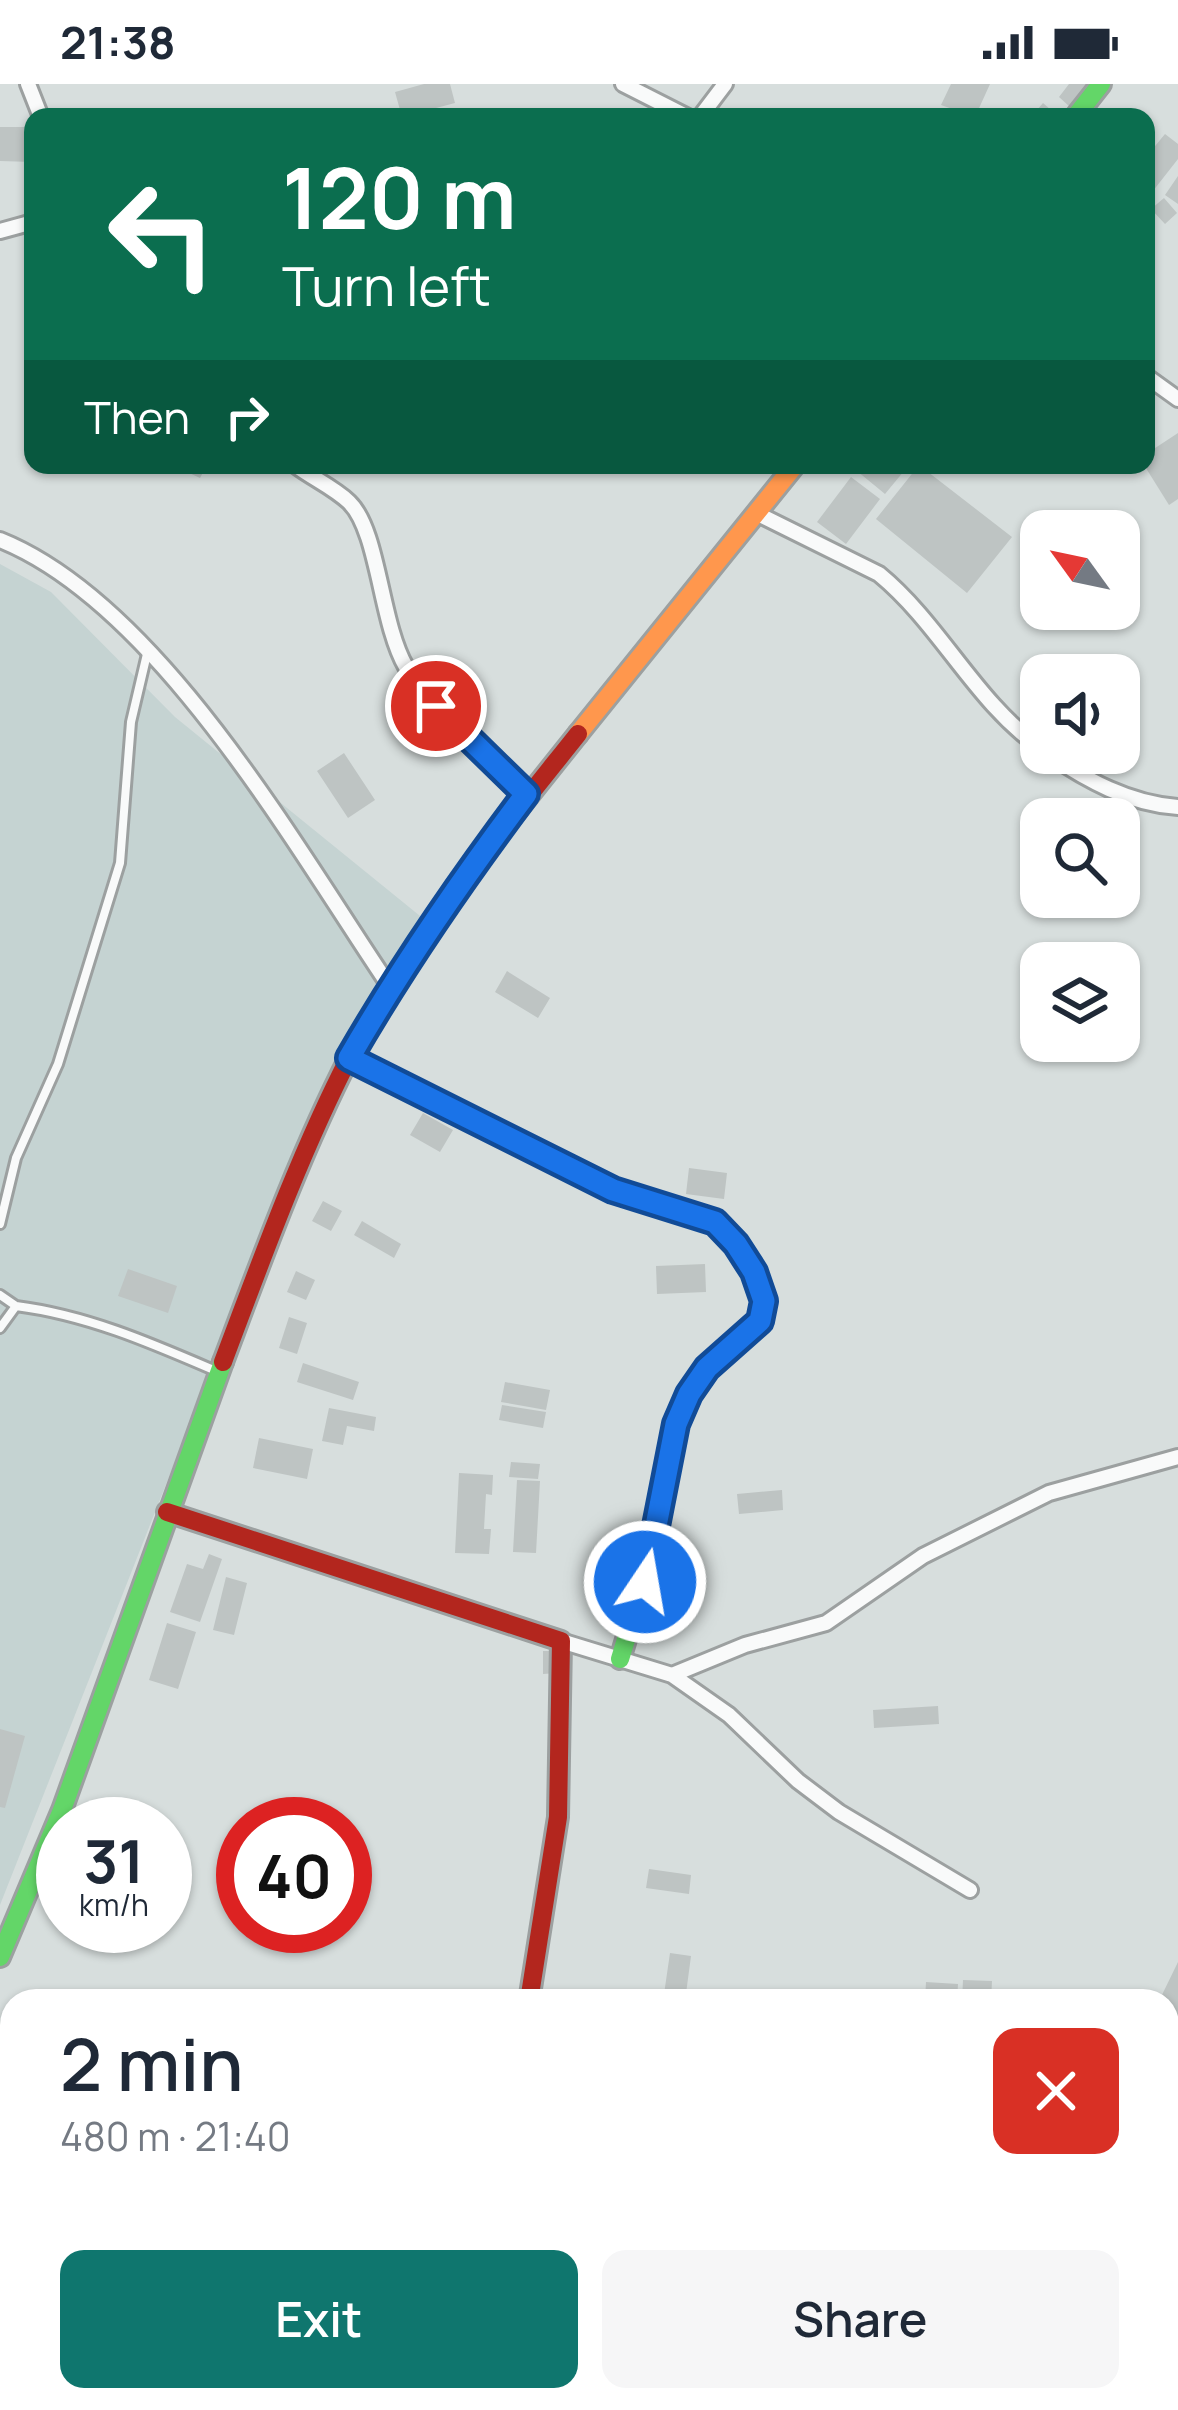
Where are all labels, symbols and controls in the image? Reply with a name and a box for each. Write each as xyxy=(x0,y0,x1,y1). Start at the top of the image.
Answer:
text: 21:38 xyxy=(60,11,176,73)
text: 120 m xyxy=(282,139,516,254)
icon: left xyxy=(84,156,240,312)
text: Turn left xyxy=(282,248,491,322)
icon: right xyxy=(214,384,280,450)
text: Then xyxy=(84,386,190,448)
north arrow xyxy=(1020,510,1140,630)
map controls xyxy=(1020,510,1140,1062)
button: sound xyxy=(1020,654,1140,774)
pin xyxy=(385,655,487,757)
icon: arrive xyxy=(403,673,469,739)
button: search xyxy=(1020,798,1140,918)
button: layers xyxy=(1020,942,1140,1062)
position arrow xyxy=(582,1519,708,1645)
speed limit sign: 40 xyxy=(216,1797,372,1953)
text: 31 xyxy=(83,1819,145,1901)
text: km/h xyxy=(79,1884,149,1925)
text: 2 min xyxy=(60,2014,244,2113)
button: close xyxy=(993,2028,1119,2154)
text: 480 m · 21:40 xyxy=(60,2109,291,2163)
button: Exit xyxy=(60,2250,578,2388)
button: Share xyxy=(602,2250,1119,2388)

